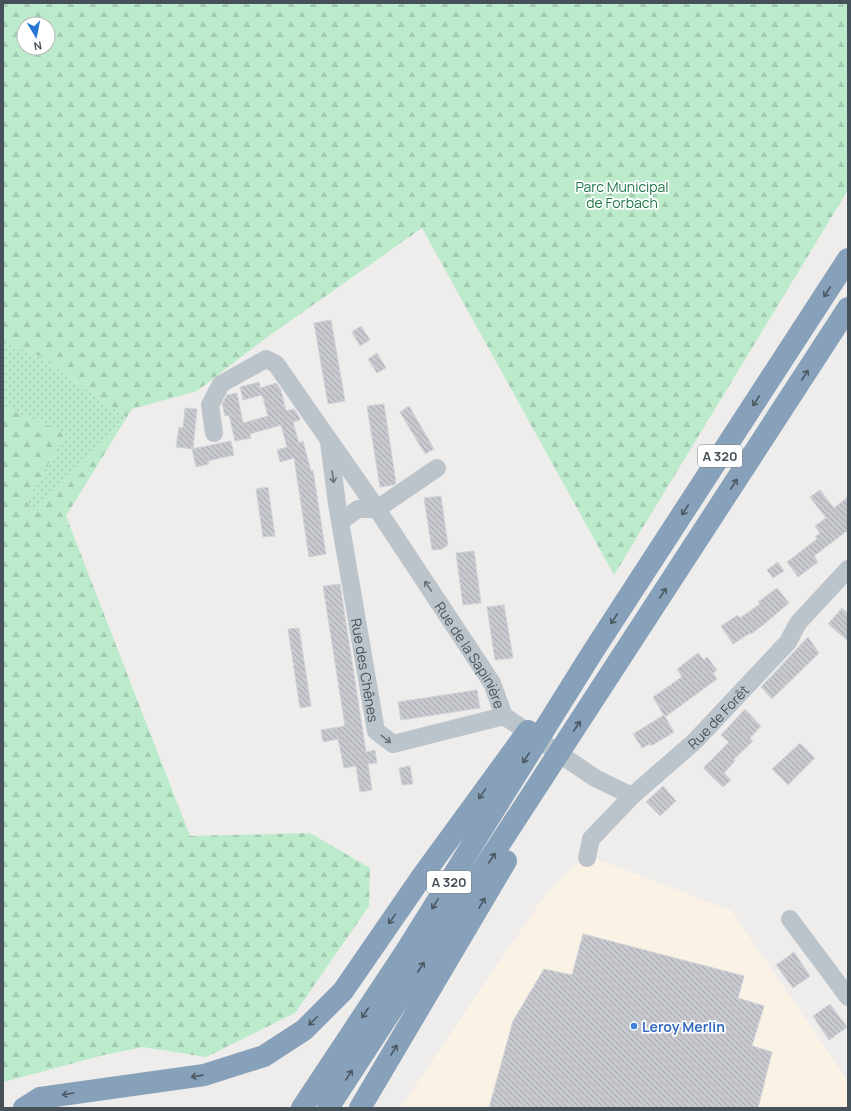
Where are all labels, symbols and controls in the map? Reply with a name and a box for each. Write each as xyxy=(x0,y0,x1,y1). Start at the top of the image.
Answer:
north arrow xyxy=(16,16,56,56)
text: N xyxy=(33,38,43,54)
park label: Parc Municipal de Forbach xyxy=(575,177,669,212)
one-way arrow xyxy=(823,286,831,297)
one-way arrow xyxy=(801,370,809,381)
one-way arrow xyxy=(752,395,760,406)
road number: A 320 xyxy=(698,445,742,467)
one-way arrow xyxy=(330,470,337,483)
one-way arrow xyxy=(731,478,739,490)
one-way arrow xyxy=(681,504,689,515)
one-way arrow xyxy=(424,581,432,592)
one-way arrow xyxy=(660,587,668,599)
street label: Rue de la Sapinière xyxy=(431,598,510,711)
one-way arrow xyxy=(610,613,618,624)
street label: Rue des Chênes xyxy=(347,617,384,723)
street label: Rue de Forêt xyxy=(683,680,753,753)
one-way arrow xyxy=(573,720,582,731)
one-way arrow xyxy=(381,735,392,743)
one-way arrow xyxy=(522,752,530,764)
one-way arrow xyxy=(478,788,486,799)
one-way arrow xyxy=(488,852,496,864)
road number: A 320 xyxy=(427,871,471,893)
one-way arrow xyxy=(478,897,486,909)
one-way arrow xyxy=(431,898,439,910)
one-way arrow xyxy=(388,913,396,925)
one-way arrow xyxy=(416,961,425,972)
one-way arrow xyxy=(361,1007,369,1018)
one-way arrow xyxy=(308,1016,318,1026)
place label: Leroy Merlin xyxy=(642,1017,725,1036)
marker: Leroy Merlin xyxy=(629,1021,639,1031)
one-way arrow xyxy=(390,1044,398,1056)
one-way arrow xyxy=(346,1069,354,1081)
one-way arrow xyxy=(191,1072,204,1080)
one-way arrow xyxy=(62,1090,75,1098)

